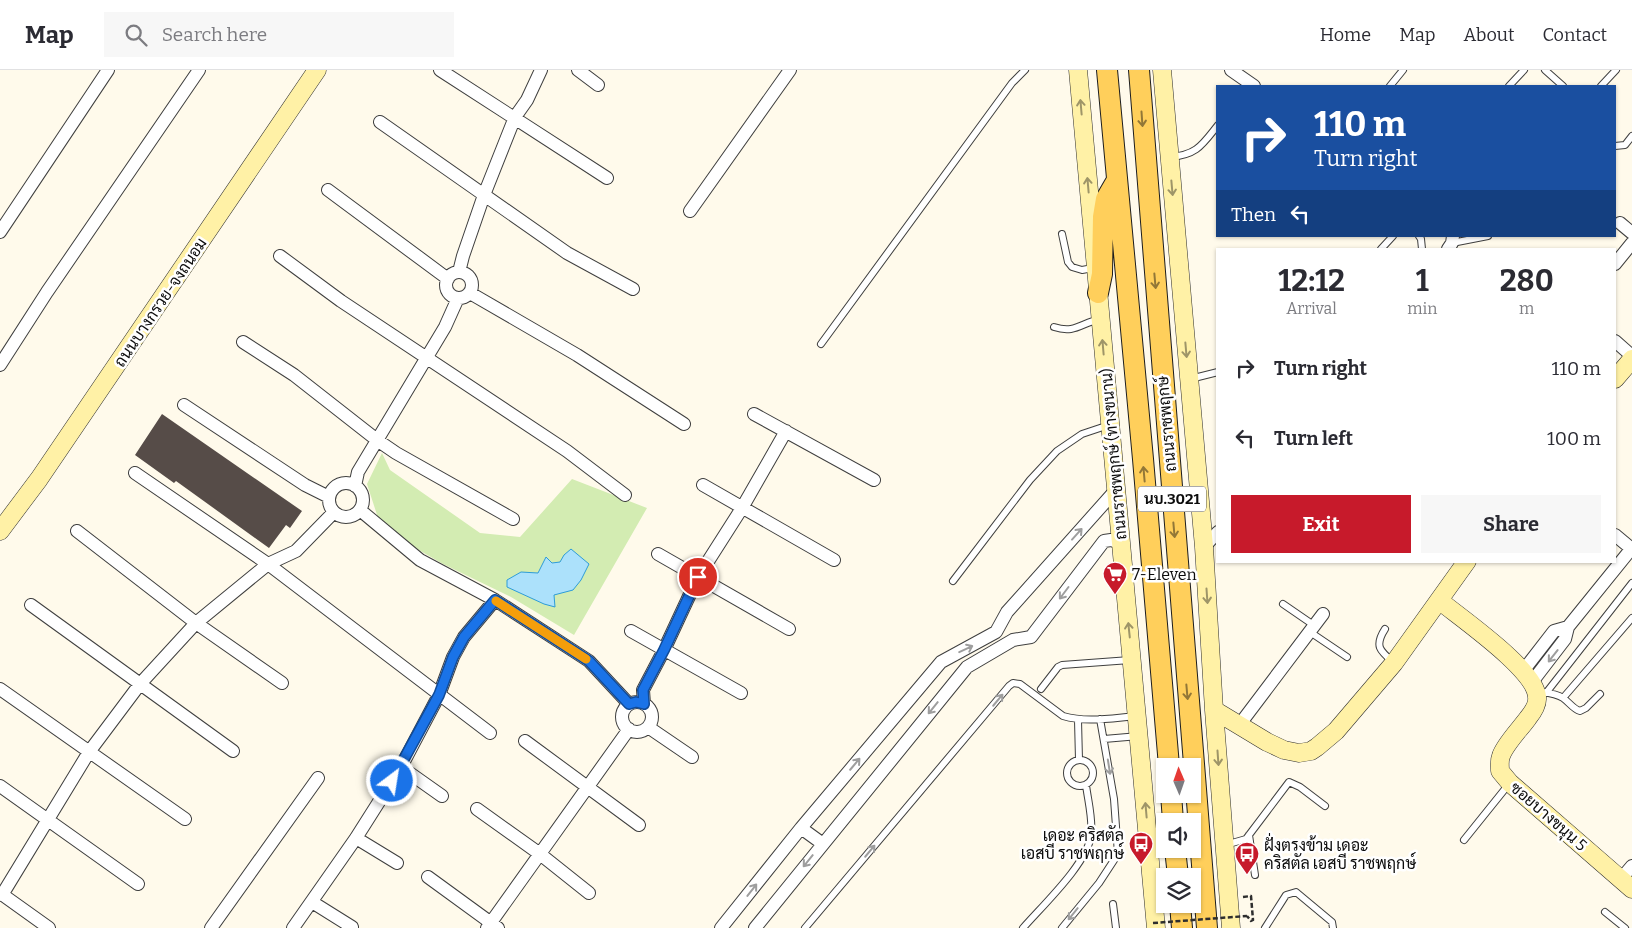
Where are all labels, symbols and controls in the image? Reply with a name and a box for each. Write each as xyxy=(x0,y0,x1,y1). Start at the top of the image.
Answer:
search box xyxy=(104,12,454,57)
text: Map xyxy=(25,21,74,49)
icon: search xyxy=(122,21,150,49)
text: Search here xyxy=(162,23,267,46)
text: Home xyxy=(1320,24,1371,46)
text: Map xyxy=(1399,24,1435,46)
text: About xyxy=(1463,24,1514,46)
text: Contact xyxy=(1542,24,1607,46)
one-way arrow xyxy=(1077,99,1086,115)
text: 110 m xyxy=(1314,103,1406,145)
icon: right xyxy=(1231,105,1296,170)
one-way arrow xyxy=(1138,110,1147,126)
text: Turn right xyxy=(1314,145,1417,172)
one-way arrow xyxy=(1083,177,1093,193)
one-way arrow xyxy=(1167,180,1177,196)
icon: left xyxy=(1286,200,1314,228)
text: Then xyxy=(1231,203,1276,226)
street label: ถนนบางกรวย-จงถนอม xyxy=(110,234,211,370)
text: 12:12 xyxy=(1278,263,1345,299)
text: 1 xyxy=(1416,263,1429,299)
text: 280 xyxy=(1500,263,1554,299)
one-way arrow xyxy=(1150,272,1159,288)
text: Arrival xyxy=(1286,299,1337,318)
text: min xyxy=(1407,299,1437,318)
text: m xyxy=(1519,299,1534,318)
one-way arrow xyxy=(1099,339,1108,355)
one-way arrow xyxy=(1181,342,1191,358)
icon: right xyxy=(1231,354,1259,382)
text: Turn right xyxy=(1274,357,1367,380)
text: 110 m xyxy=(1551,357,1601,380)
street label: ถนนราชพฤกษ์ (ทางขนาน) xyxy=(1094,367,1130,541)
street label: ถนนราชพฤกษ์ xyxy=(1150,375,1180,473)
icon: left xyxy=(1231,424,1259,452)
text: Turn left xyxy=(1274,427,1353,450)
text: 100 m xyxy=(1547,427,1601,450)
one-way arrow xyxy=(1140,466,1149,482)
road number: นบ.3021 xyxy=(1138,486,1206,512)
button: Exit xyxy=(1231,495,1411,553)
button: Share xyxy=(1421,495,1601,553)
one-way arrow xyxy=(1170,522,1179,538)
one-way arrow xyxy=(1072,527,1083,540)
pin xyxy=(677,556,719,598)
supermarket icon: 7-Eleven xyxy=(1102,561,1128,595)
icon: arrive xyxy=(684,563,712,591)
place label: 7-Eleven xyxy=(1132,565,1197,584)
one-way arrow xyxy=(1059,586,1069,600)
one-way arrow xyxy=(1203,587,1212,603)
one-way arrow xyxy=(1125,623,1134,639)
one-way arrow xyxy=(958,644,973,653)
one-way arrow xyxy=(1547,649,1558,662)
one-way arrow xyxy=(1183,684,1192,700)
one-way arrow xyxy=(992,693,1003,706)
one-way arrow xyxy=(928,702,939,715)
one-way arrow xyxy=(1213,749,1223,765)
position arrow xyxy=(365,754,417,806)
one-way arrow xyxy=(849,758,860,771)
north arrow xyxy=(1156,758,1201,802)
map controls xyxy=(1156,758,1201,913)
one-way arrow xyxy=(1104,759,1114,775)
street label: ซอยบางขนุน 5 xyxy=(1505,778,1591,856)
one-way arrow xyxy=(1141,802,1151,818)
button: sound xyxy=(1156,813,1201,858)
place label: เดอะ คริสตัล เอสบี ราชพฤกษ์ xyxy=(1021,825,1124,863)
bus stop icon: เดอะ คริสตัล เอสบี ราชพฤกษ์ xyxy=(1128,831,1154,865)
place label: ฝั่งตรงข้าม เดอะ คริสตัล เอสบี ราชพฤกษ์ xyxy=(1264,832,1416,873)
bus stop icon: ฝั่งตรงข้าม เดอะ คริสตัล เอสบี ราชพฤกษ์ xyxy=(1234,841,1260,875)
one-way arrow xyxy=(865,844,876,857)
one-way arrow xyxy=(803,855,814,868)
button: layers xyxy=(1156,868,1201,913)
one-way arrow xyxy=(746,884,757,897)
one-way arrow xyxy=(1068,907,1079,920)

